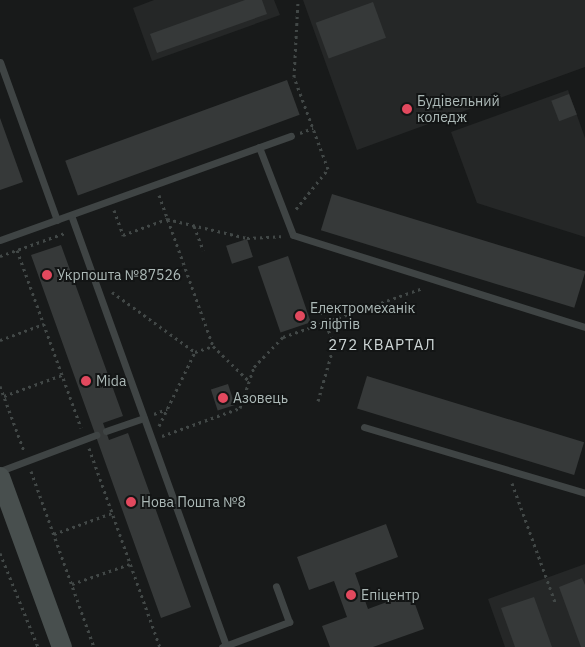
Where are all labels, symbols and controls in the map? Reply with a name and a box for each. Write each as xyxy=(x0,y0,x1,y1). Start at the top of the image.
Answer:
place label: Будівельний коледж xyxy=(417,93,500,125)
marker: Будівельний коледж xyxy=(401,103,413,115)
place label: Укрпошта №87526 xyxy=(57,267,181,283)
marker: Укрпошта №87526 xyxy=(41,269,53,281)
place label: Електромеханік з ліфтів xyxy=(310,300,415,332)
marker: Електромеханік з ліфтів xyxy=(294,310,306,322)
district label: 272 КВАРТАЛ xyxy=(327,336,437,354)
place label: Mida xyxy=(96,373,126,389)
marker: Mida xyxy=(80,375,92,387)
place label: Азовець xyxy=(233,390,288,406)
marker: Азовець xyxy=(217,392,229,404)
place label: Нова Пошта №8 xyxy=(141,494,246,510)
marker: Нова Пошта №8 xyxy=(125,496,137,508)
place label: Епіцентр xyxy=(361,587,420,603)
marker: Епіцентр xyxy=(345,589,357,601)

